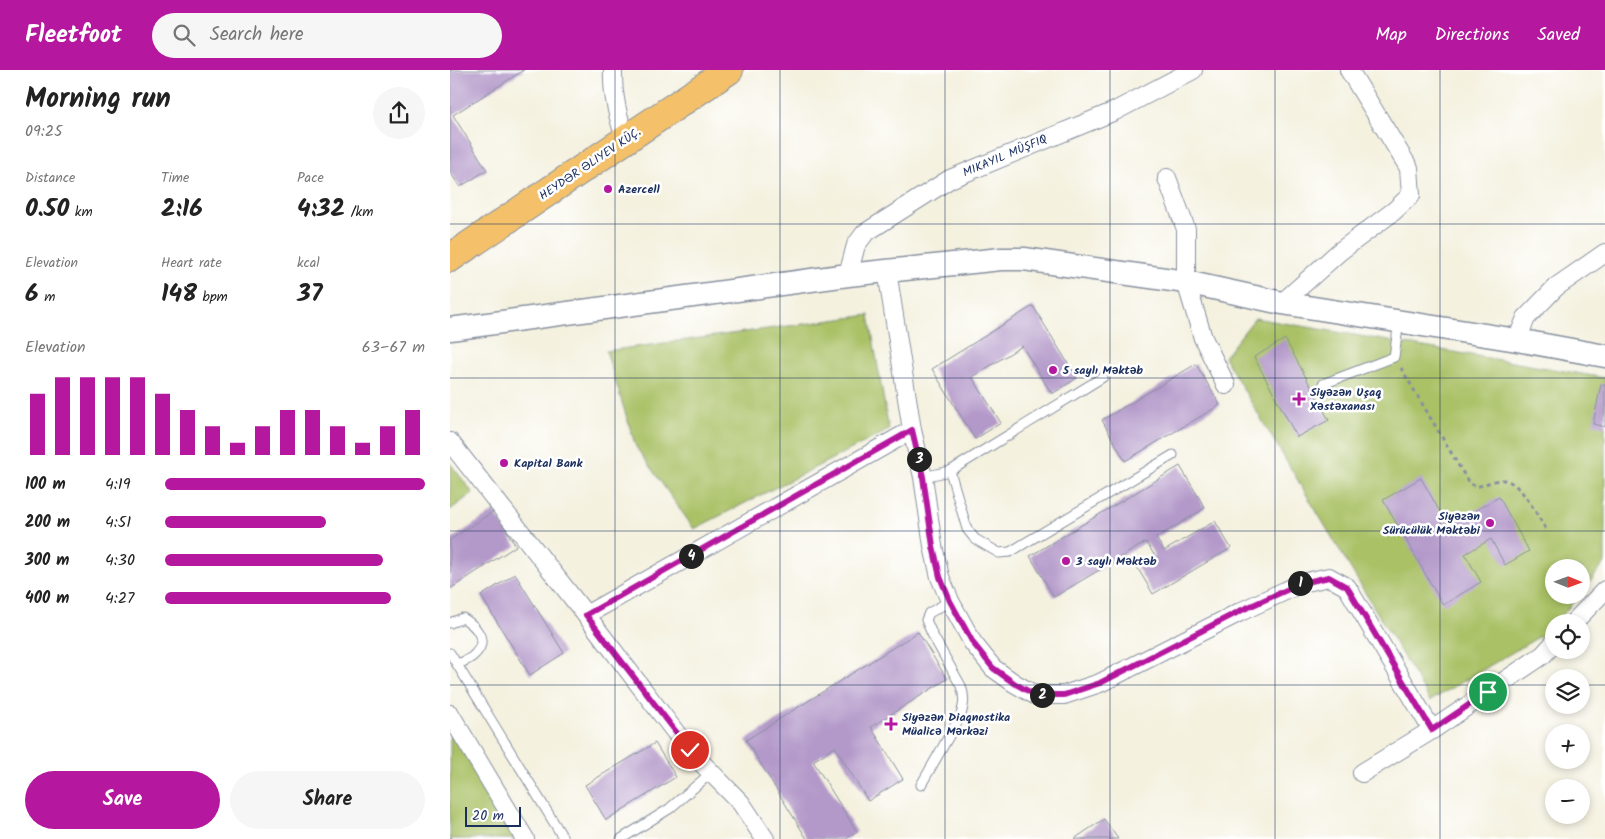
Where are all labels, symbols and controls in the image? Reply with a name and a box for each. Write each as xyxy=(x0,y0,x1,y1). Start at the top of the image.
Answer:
search box xyxy=(152,13,502,58)
text: Fleetfoot xyxy=(25,16,122,55)
text: Search here xyxy=(210,20,303,50)
icon: search xyxy=(170,21,198,49)
text: Map xyxy=(1375,21,1407,50)
text: Directions xyxy=(1435,21,1509,50)
text: Saved xyxy=(1537,21,1580,50)
text: Morning run xyxy=(25,77,171,122)
button: share xyxy=(373,87,425,139)
text: 09:25 xyxy=(25,119,63,144)
street label: HEYDƏR ƏLIYEV KÜÇ. xyxy=(535,123,645,205)
street label: MIKAYIL MÜŞFIQ xyxy=(960,129,1051,182)
text: Distance xyxy=(25,167,75,189)
text: Time xyxy=(161,167,189,189)
text: Pace xyxy=(297,167,324,189)
place label: Azercell xyxy=(618,180,660,199)
marker: Azercell xyxy=(602,183,614,195)
text: 0.50 xyxy=(25,189,69,229)
text: 2:16 xyxy=(161,189,203,229)
text: 4:32 xyxy=(297,189,345,229)
text: km xyxy=(69,201,93,223)
text: /km xyxy=(345,201,373,223)
text: Elevation xyxy=(25,252,78,274)
text: Heart rate xyxy=(161,252,222,274)
text: kcal xyxy=(297,252,320,274)
text: 6 xyxy=(25,274,39,314)
text: 148 xyxy=(161,274,197,314)
text: 37 xyxy=(297,274,322,314)
text: m xyxy=(39,286,55,308)
text: bpm xyxy=(197,286,228,308)
text: Elevation xyxy=(25,335,86,360)
text: 63–67 m xyxy=(362,335,425,360)
place label: 5 saylı Məktəb xyxy=(1062,361,1143,380)
marker: 5 saylı Məktəb xyxy=(1047,364,1059,376)
place label: Siyəzən Uşaq Xəstəxanası xyxy=(1309,383,1381,416)
marker: Siyəzən Uşaq Xəstəxanası xyxy=(1292,392,1306,406)
pin: 3 xyxy=(906,446,932,472)
text: 3 xyxy=(916,448,923,470)
place label: Kapital Bank xyxy=(514,454,584,473)
marker: Kapital Bank xyxy=(498,457,510,469)
text: 100 m xyxy=(25,472,66,497)
text: 4:19 xyxy=(105,472,131,497)
place label: Siyəzən Sürücülük Məktəbi xyxy=(1383,507,1481,540)
text: 200 m xyxy=(25,510,70,535)
text: 4:51 xyxy=(105,510,131,535)
marker: Siyəzən Sürücülük Məktəbi xyxy=(1484,517,1496,529)
pin: 4 xyxy=(678,544,704,568)
text: 4 xyxy=(688,545,695,567)
text: 300 m xyxy=(25,548,69,573)
text: 4:30 xyxy=(105,548,135,573)
place label: 3 saylı Məktəb xyxy=(1075,552,1157,571)
marker: 3 saylı Məktəb xyxy=(1060,555,1072,567)
north arrow xyxy=(1545,559,1590,604)
map controls xyxy=(1545,559,1590,824)
pin: 1 xyxy=(1288,570,1312,596)
text: 1 xyxy=(1298,572,1303,594)
text: 400 m xyxy=(25,586,69,611)
text: 4:27 xyxy=(105,586,134,611)
button: locate xyxy=(1545,614,1590,659)
button: layers xyxy=(1545,669,1590,714)
pin xyxy=(1467,671,1509,713)
icon: arrive xyxy=(1474,678,1502,706)
pin: 2 xyxy=(1030,682,1054,708)
text: 2 xyxy=(1038,684,1047,706)
place label: Siyəzən Diaqnostika Müalicə Mərkəzi xyxy=(902,708,1010,741)
marker: Siyəzən Diaqnostika Müalicə Mərkəzi xyxy=(884,717,898,731)
button: + xyxy=(1545,724,1590,769)
pin xyxy=(669,729,711,771)
icon: check xyxy=(676,736,704,764)
button: Save xyxy=(25,771,220,829)
button: Share xyxy=(230,771,425,829)
button: − xyxy=(1545,779,1590,824)
scale bar xyxy=(465,804,521,827)
text: 20 m xyxy=(472,805,504,827)

